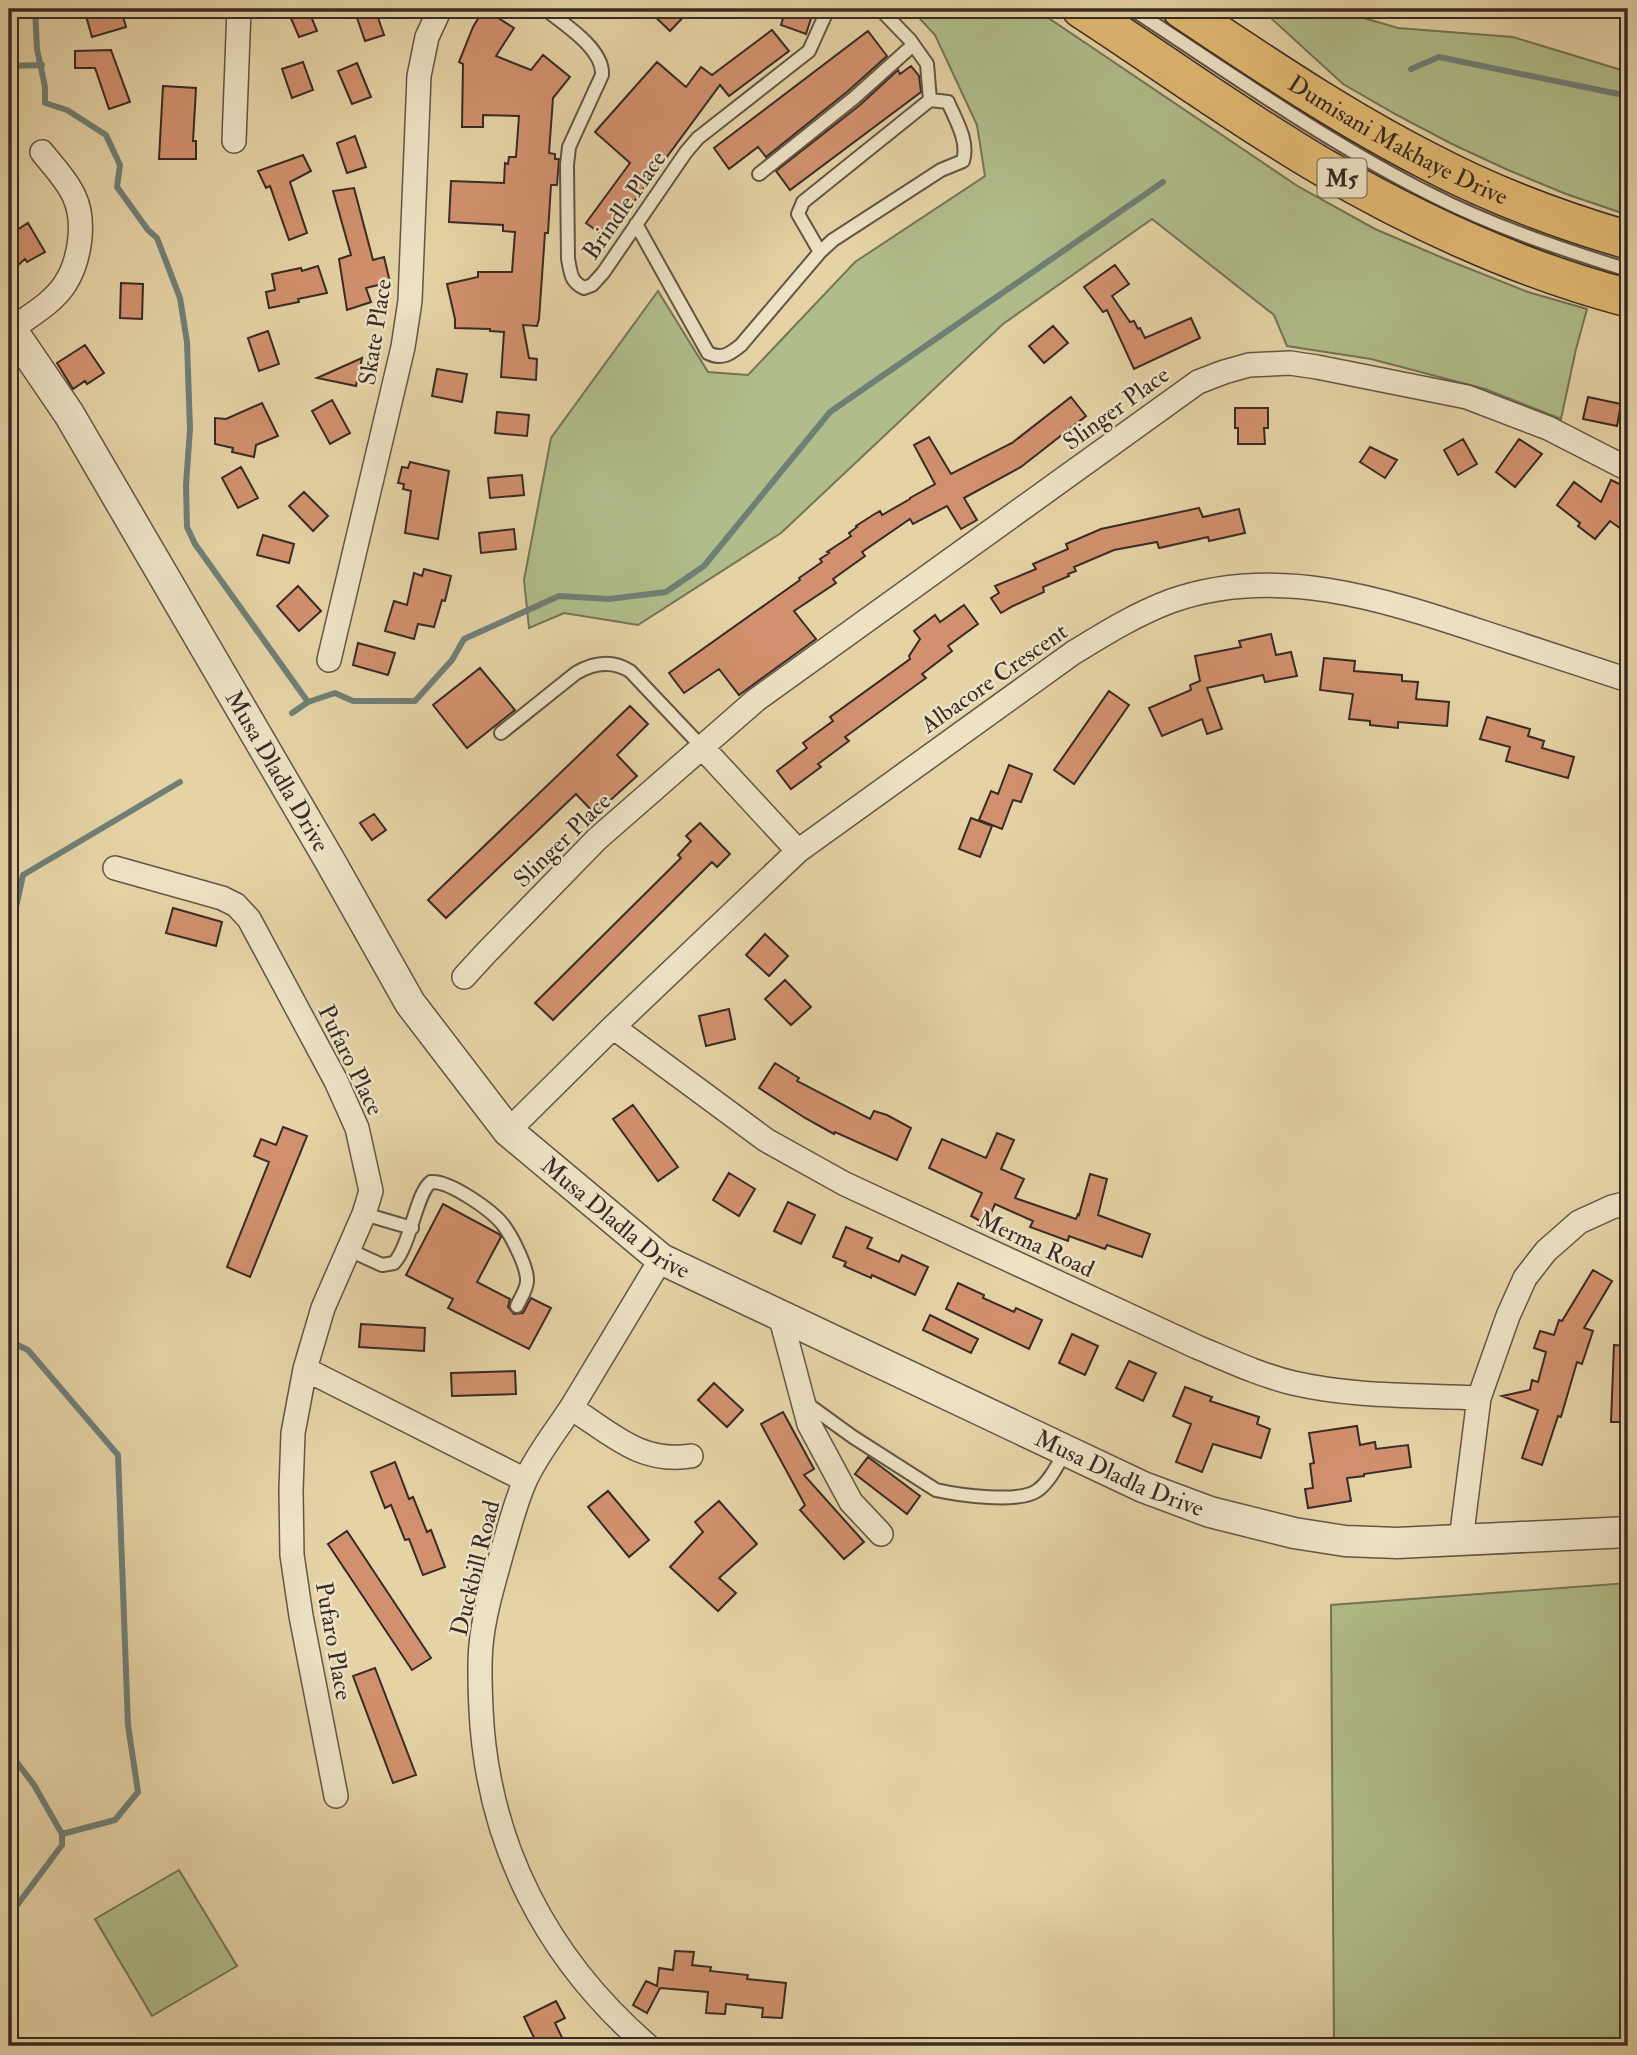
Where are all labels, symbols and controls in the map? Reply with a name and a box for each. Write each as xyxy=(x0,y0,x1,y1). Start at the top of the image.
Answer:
street label: Dumisani Makhaye Drive xyxy=(1282,68,1512,213)
street label: Brindle Place xyxy=(576,145,673,266)
road number: M5 xyxy=(1318,158,1366,197)
street label: Skate Place xyxy=(352,277,399,387)
street label: Slinger Place xyxy=(1057,359,1176,457)
street label: Albacore Crescent xyxy=(914,616,1074,741)
street label: Musa Dladla Drive xyxy=(218,685,336,858)
street label: Slinger Place xyxy=(507,786,618,895)
street label: Pufaro Place xyxy=(310,1000,391,1121)
street label: Musa Dladla Drive xyxy=(534,1150,695,1286)
street label: Merma Road xyxy=(972,1204,1099,1285)
street label: Musa Dladla Drive xyxy=(1030,1423,1208,1524)
street label: Duckbill Road xyxy=(444,1497,507,1639)
street label: Pufaro Place xyxy=(308,1580,359,1703)

